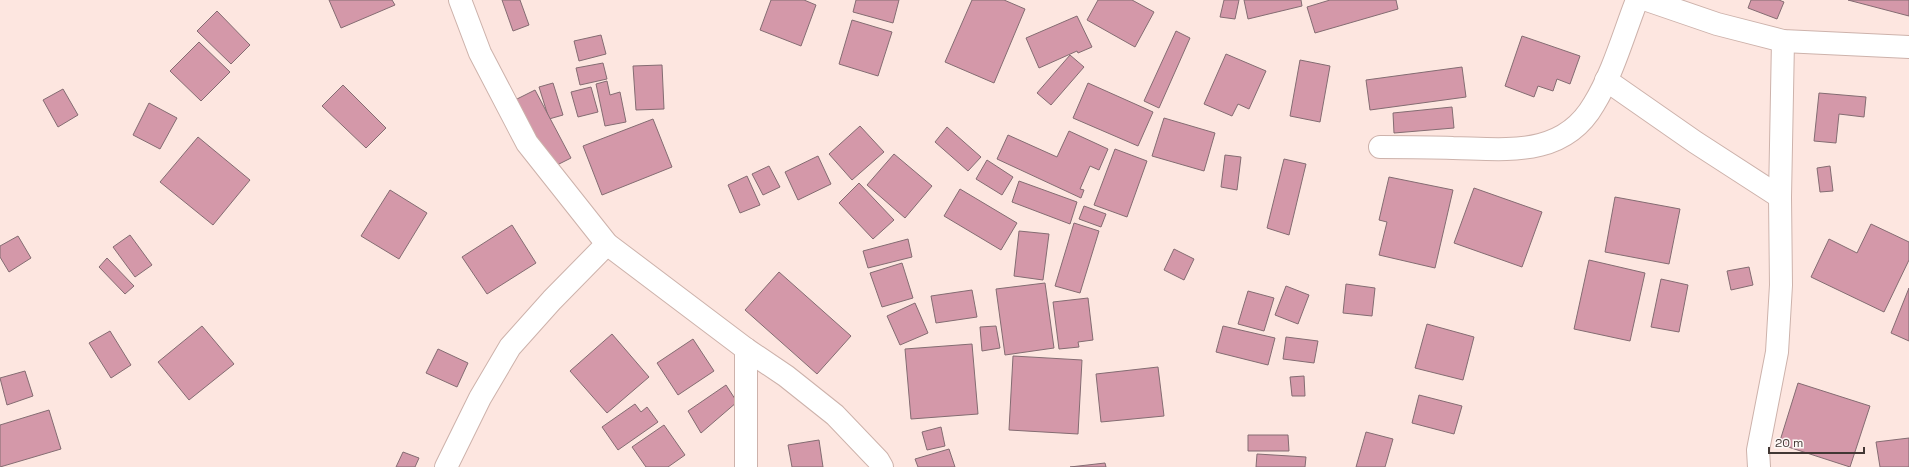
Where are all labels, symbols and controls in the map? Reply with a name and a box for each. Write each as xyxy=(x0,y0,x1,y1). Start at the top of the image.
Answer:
scale bar xyxy=(1769,429,1864,455)
text: 20 m xyxy=(1775,435,1803,451)

